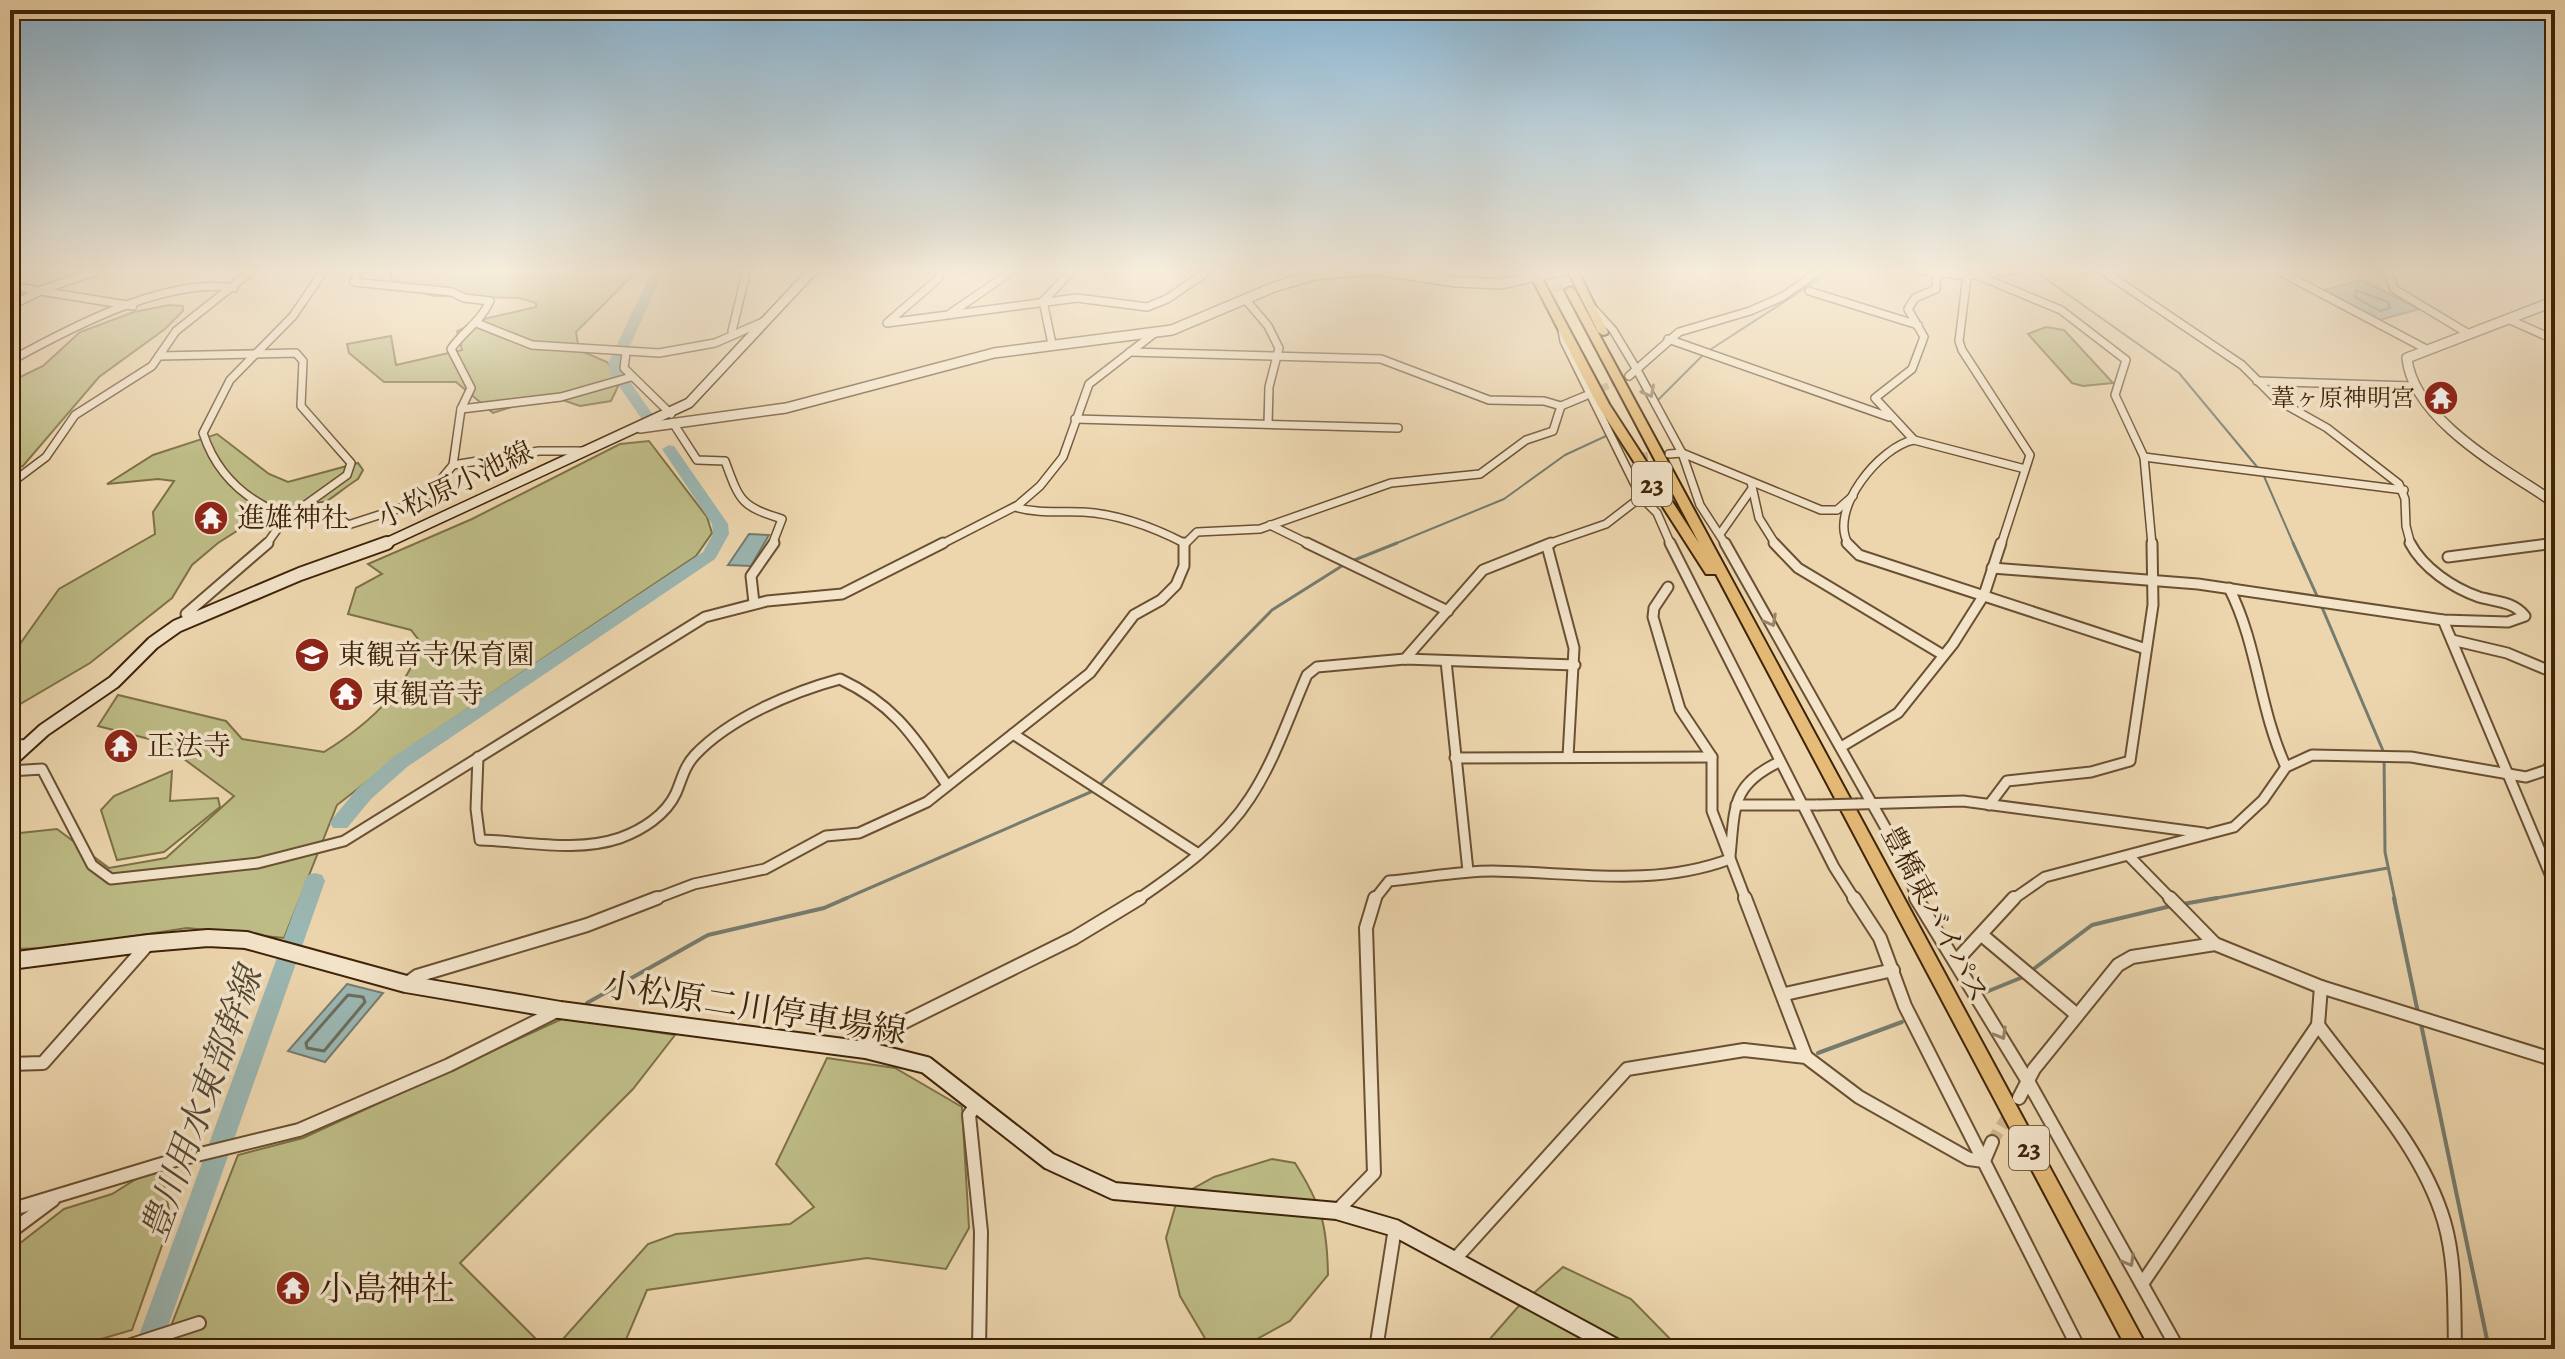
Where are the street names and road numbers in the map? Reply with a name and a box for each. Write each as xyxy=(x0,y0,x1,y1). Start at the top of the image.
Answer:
street label: 小松原小池線 xyxy=(371,432,539,538)
road number: 23 xyxy=(1632,462,1672,506)
street label: 豊橋東バイパス xyxy=(1872,819,1998,1009)
street label: 小松原二川停車場線 xyxy=(600,961,910,1055)
road number: 23 xyxy=(2009,1126,2049,1170)

